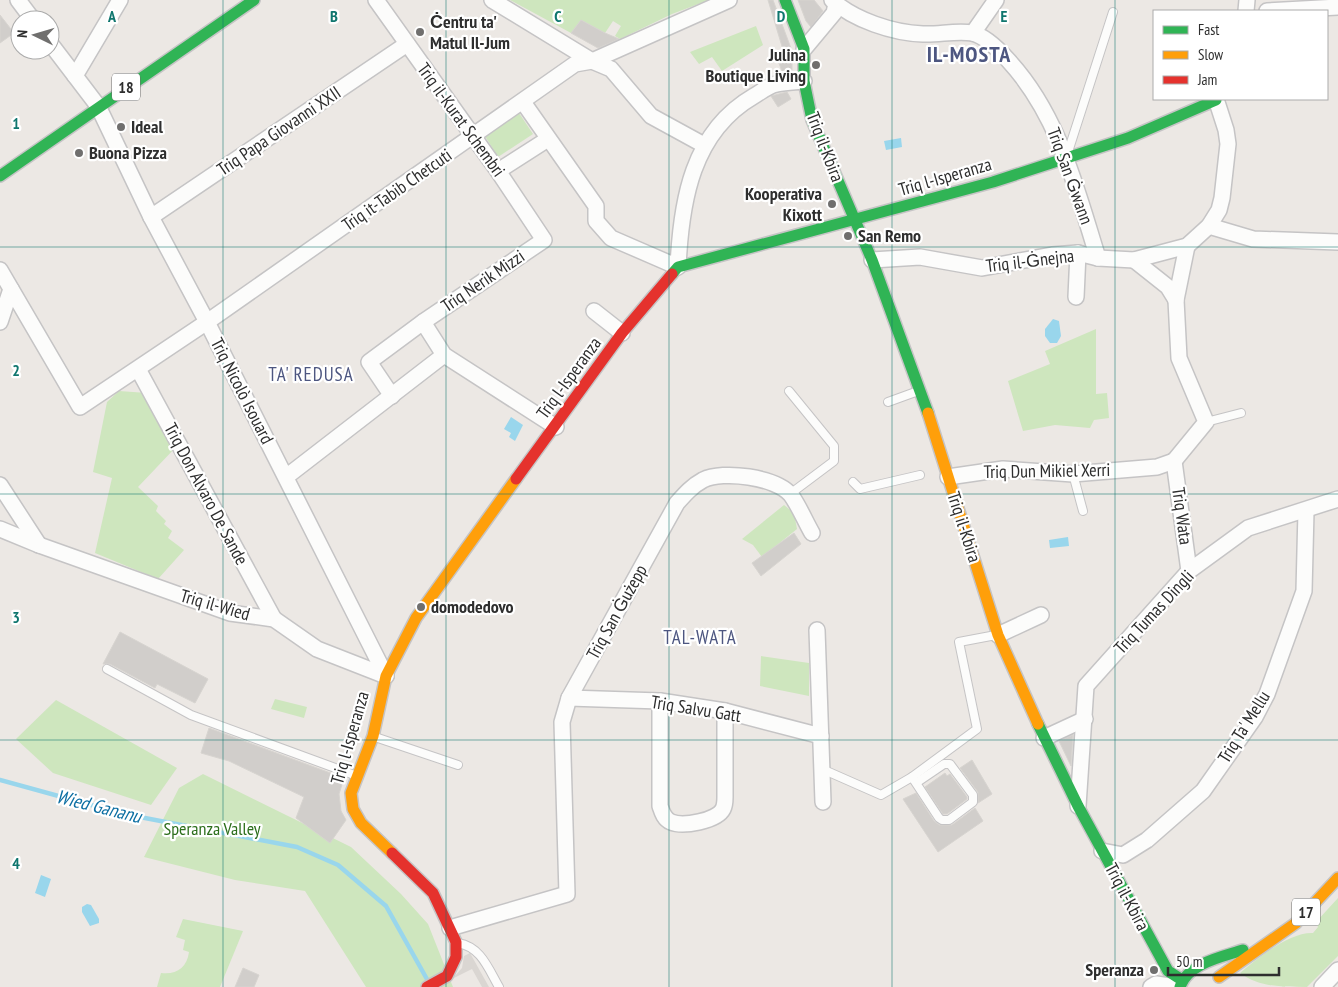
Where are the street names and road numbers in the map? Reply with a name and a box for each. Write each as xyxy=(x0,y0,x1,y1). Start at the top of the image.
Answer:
street label: Triq il-Kurat Schembri xyxy=(412,58,510,181)
road number: 18 xyxy=(112,74,140,100)
street label: Triq Papa Giovanni XXII xyxy=(213,81,345,180)
street label: Triq il-Kbira xyxy=(802,109,849,185)
street label: Triq San Ġwann xyxy=(1042,124,1099,227)
street label: Triq it-Tabib Chetcuti xyxy=(337,143,456,236)
street label: Triq l-Isperanza xyxy=(896,152,994,201)
street label: Triq Nerik Mizzi xyxy=(437,244,529,317)
street label: Triq il-Ġnejna xyxy=(985,244,1075,277)
street label: Triq l-Isperanza xyxy=(531,332,606,423)
street label: Triq Nicolò Isouard xyxy=(206,334,279,448)
street label: Triq Don Alvaro De Sande xyxy=(159,419,254,569)
street label: Triq Dun Mikiel Xerri xyxy=(983,458,1111,483)
street label: Triq Wata xyxy=(1167,486,1198,546)
street label: Triq il-Kbira xyxy=(942,489,987,565)
street label: Triq San Ġużepp xyxy=(581,560,652,663)
street label: Triq Tumas Dingli xyxy=(1109,565,1198,659)
street label: Triq il-Wied xyxy=(178,584,253,625)
street label: Triq Ta' Mellu xyxy=(1212,686,1275,767)
street label: Triq l-Isperanza xyxy=(325,689,374,787)
street label: Triq Salvu Gatt xyxy=(650,690,743,727)
street label: Triq il-Kbira xyxy=(1100,859,1155,934)
road number: 17 xyxy=(1292,899,1320,926)

